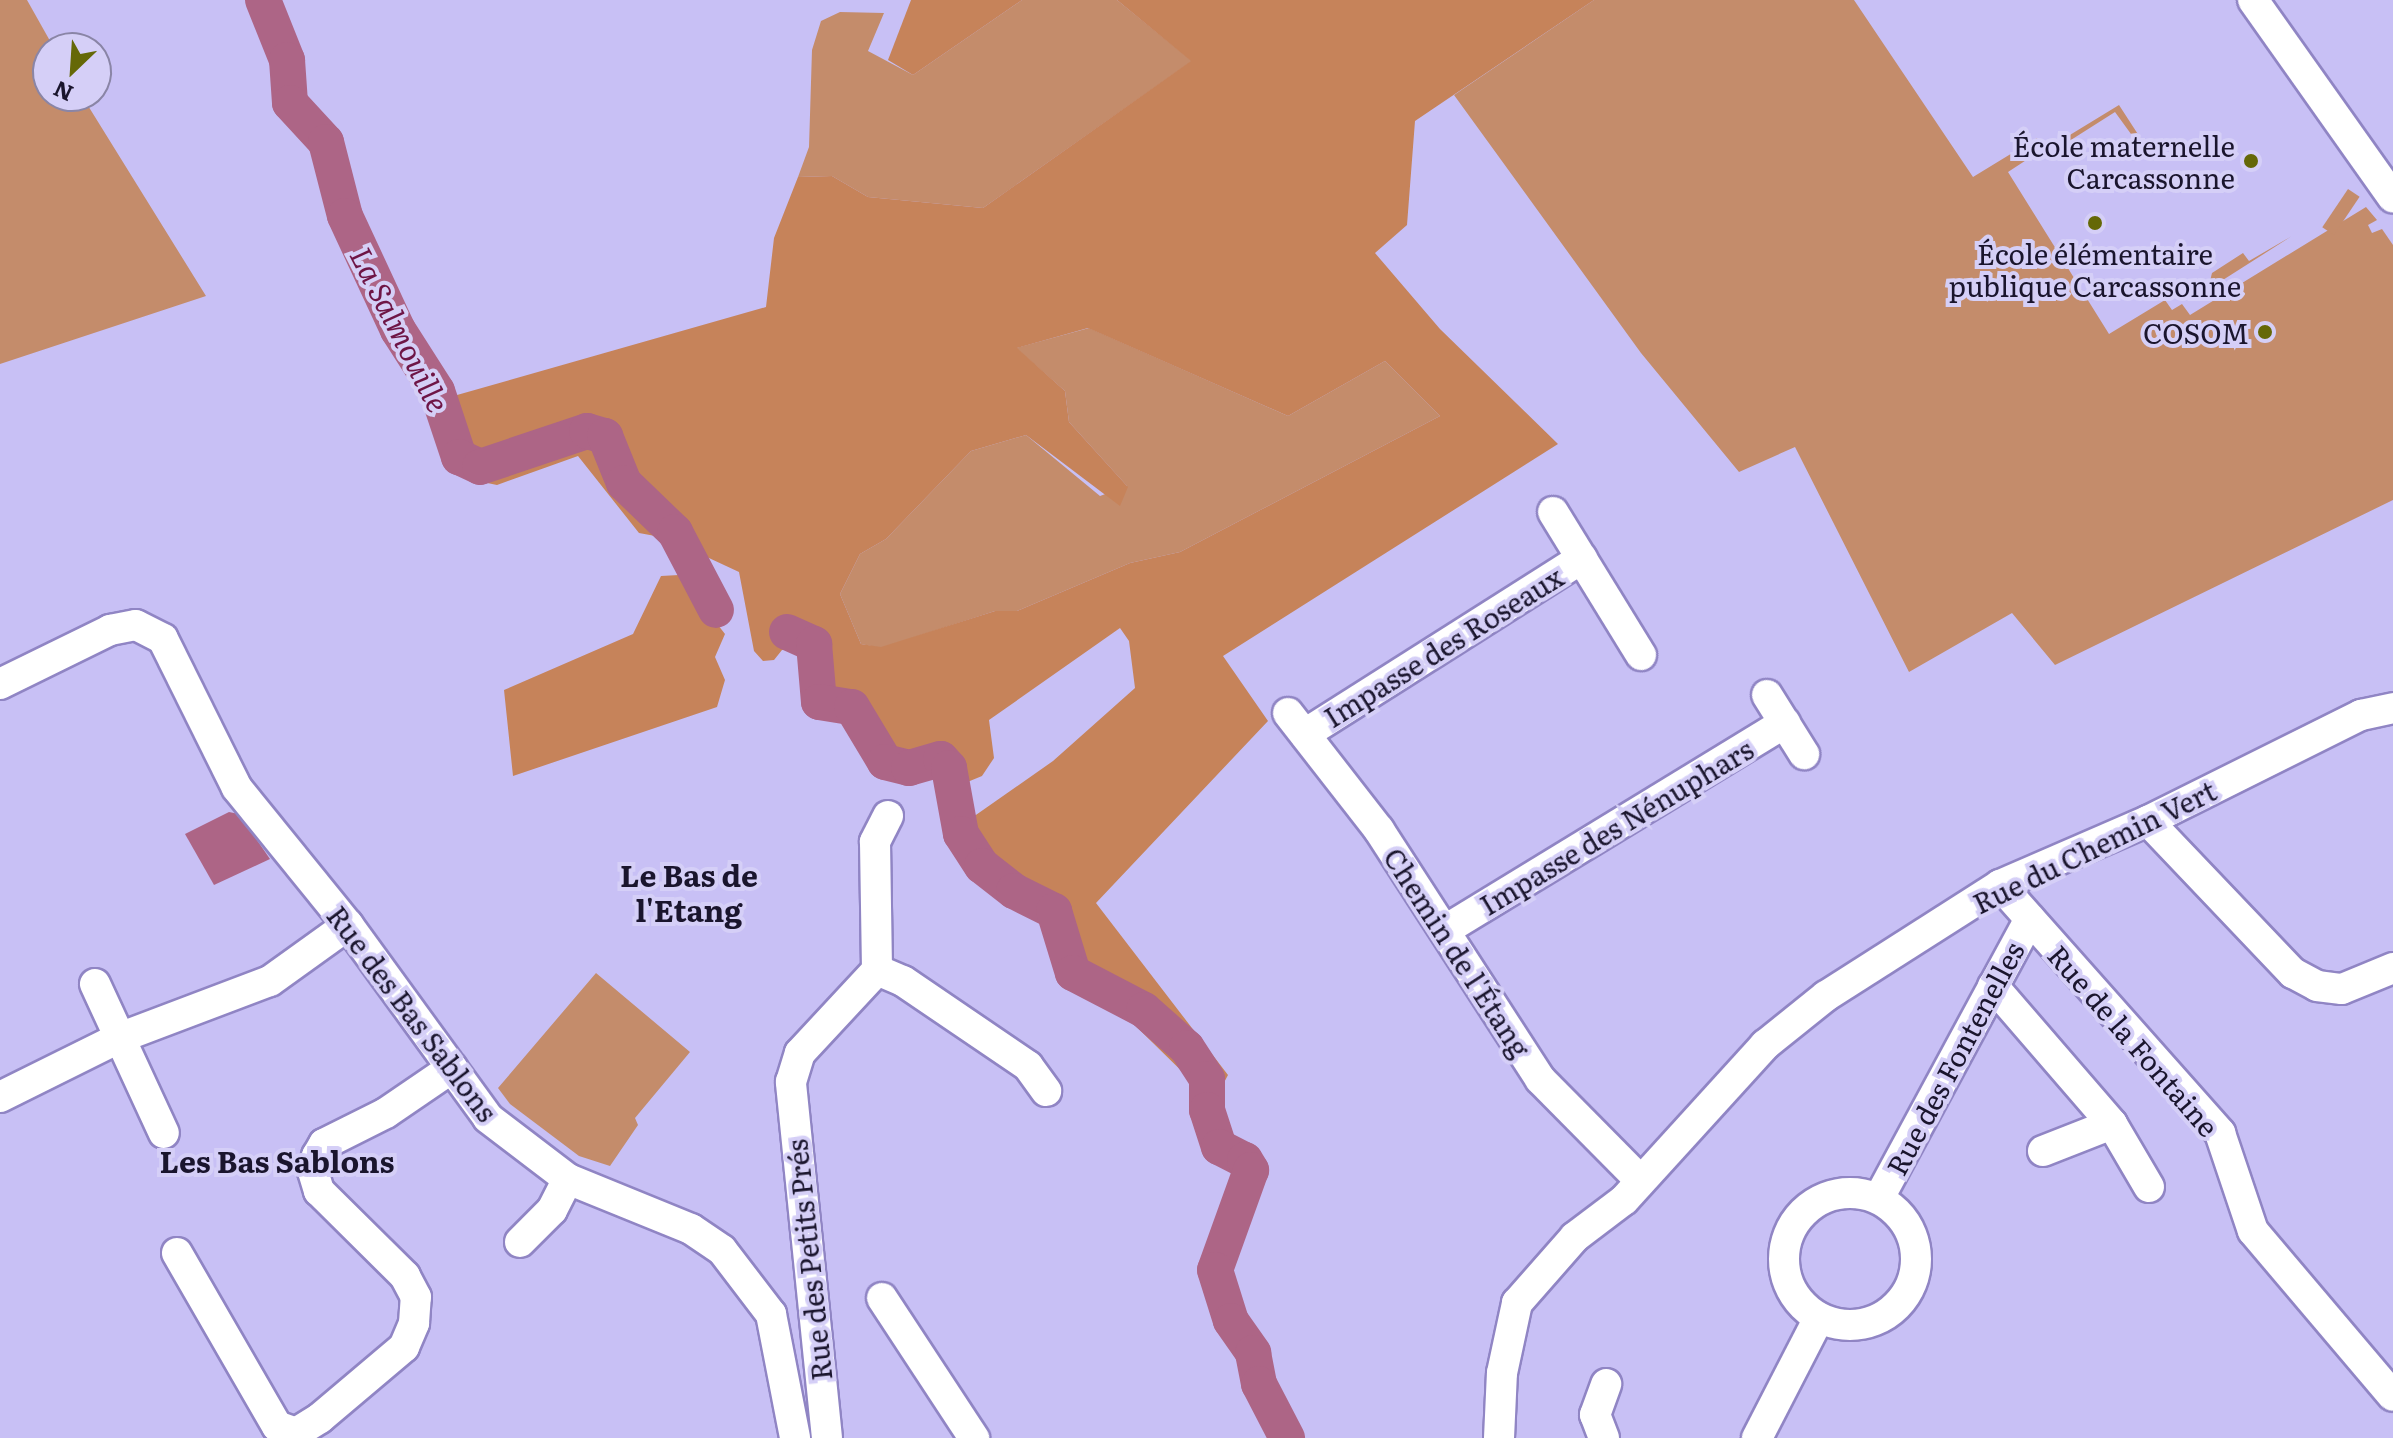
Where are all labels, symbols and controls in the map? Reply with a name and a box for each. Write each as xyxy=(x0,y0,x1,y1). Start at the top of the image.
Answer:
north arrow xyxy=(32,32,112,112)
text: N xyxy=(47,74,78,111)
place label: École maternelle Carcassonne xyxy=(2013,128,2235,194)
marker: École maternelle Carcassonne xyxy=(2242,152,2260,170)
marker: École élémentaire publique Carcassonne xyxy=(2086,214,2104,232)
place label: École élémentaire publique Carcassonne xyxy=(1949,236,2241,302)
water label: La Salmouille xyxy=(344,241,458,417)
place label: COSOM xyxy=(2143,315,2249,349)
marker: COSOM xyxy=(2256,323,2274,341)
street label: Impasse des Roseaux xyxy=(1317,559,1569,733)
street label: Impasse des Nénuphars xyxy=(1473,731,1759,921)
street label: Rue du Chemin Vert xyxy=(1967,773,2221,919)
street label: Chemin de l'Étang xyxy=(1378,841,1538,1063)
district label: Le Bas de l'Etang xyxy=(620,856,758,926)
street label: Rue des Bas Sablons xyxy=(321,899,505,1127)
street label: Rue des Fontenelles xyxy=(1878,936,2030,1180)
street label: Rue de la Fontaine xyxy=(2042,938,2226,1142)
street label: Rue des Petits Prés xyxy=(779,1138,837,1382)
district label: Les Bas Sablons xyxy=(159,1142,395,1178)

